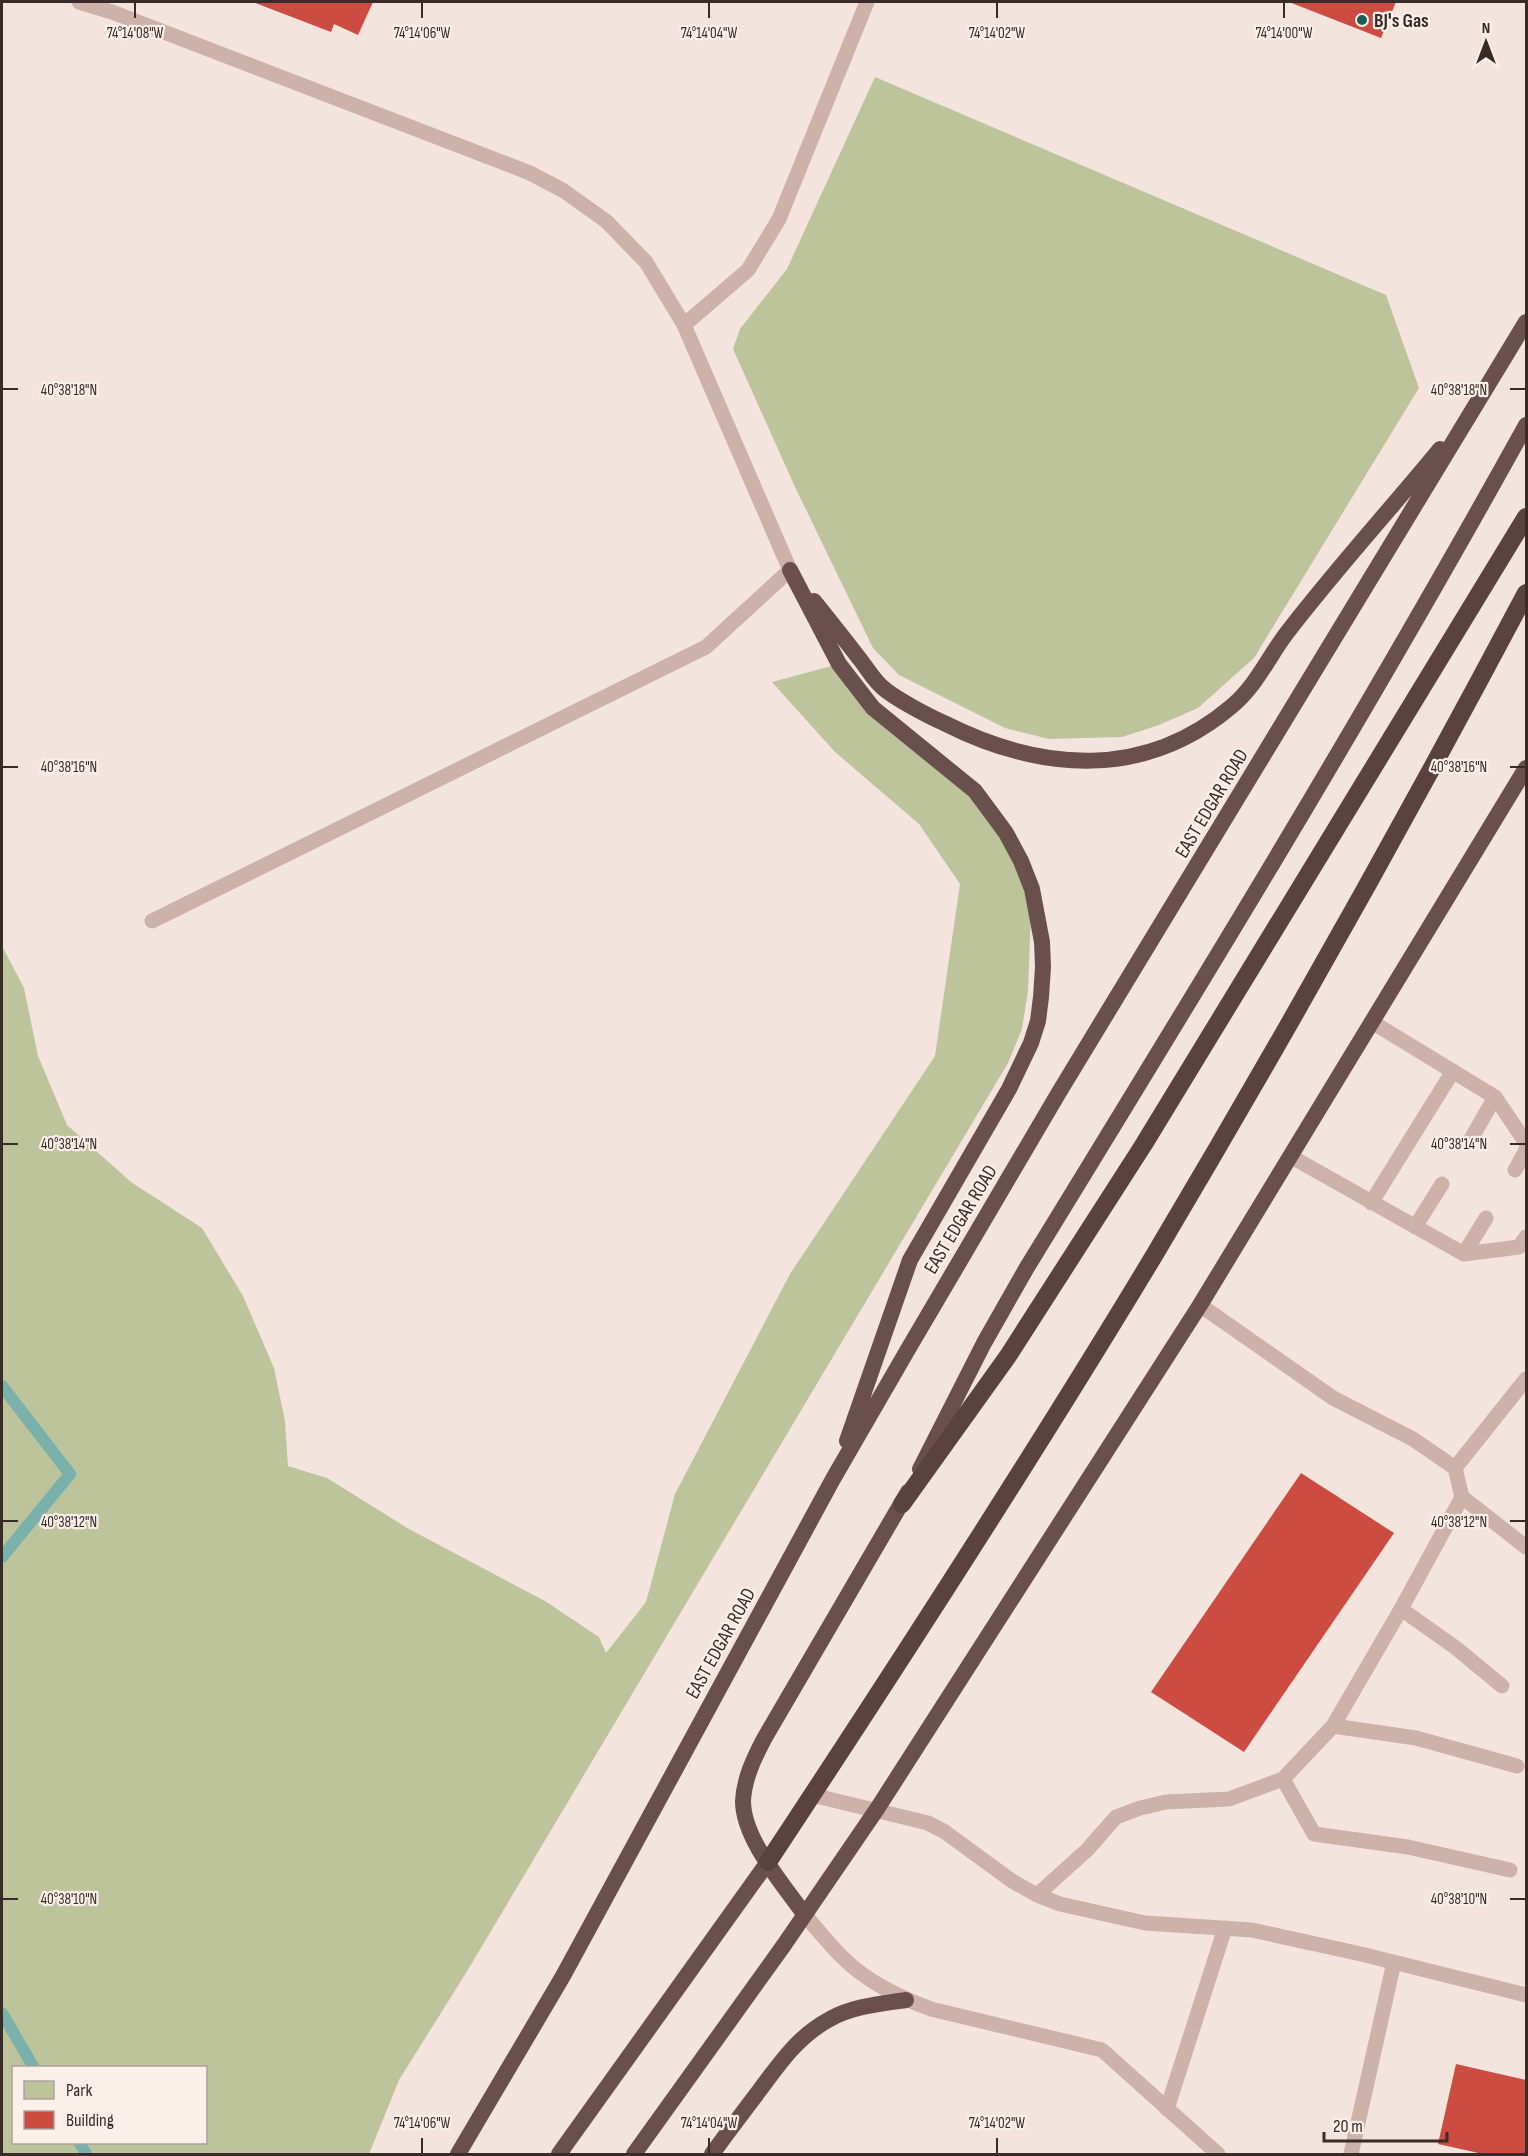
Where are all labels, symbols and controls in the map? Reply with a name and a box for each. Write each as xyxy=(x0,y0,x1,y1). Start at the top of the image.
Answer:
place label: BJ's Gas xyxy=(1374,9,1429,33)
north arrow xyxy=(1456,12,1516,72)
marker: BJ's Gas xyxy=(1355,13,1369,27)
text: N xyxy=(1482,19,1490,38)
text: 74°14'08"W xyxy=(107,24,164,43)
text: 74°14'06"W xyxy=(394,24,451,43)
text: 74°14'04"W xyxy=(681,24,737,43)
text: 74°14'02"W xyxy=(969,24,1025,43)
text: 74°14'00"W xyxy=(1256,24,1313,43)
text: 40°38'18"N xyxy=(41,381,97,400)
text: 40°38'18"N xyxy=(1431,381,1487,400)
street label: EAST EDGAR ROAD xyxy=(1170,745,1254,862)
text: 40°38'16"N xyxy=(41,758,97,777)
text: 40°38'16"N xyxy=(1431,758,1487,777)
text: 40°38'14"N xyxy=(41,1135,97,1154)
text: 40°38'14"N xyxy=(1431,1135,1487,1154)
street label: EAST EDGAR ROAD xyxy=(919,1161,1003,1278)
text: 40°38'12"N xyxy=(41,1513,97,1532)
text: 40°38'12"N xyxy=(1431,1513,1487,1532)
street label: EAST EDGAR ROAD xyxy=(681,1584,761,1703)
text: 40°38'10"N xyxy=(41,1890,97,1909)
text: 40°38'10"N xyxy=(1431,1890,1487,1909)
legend xyxy=(12,2066,207,2144)
text: Park xyxy=(66,2080,92,2101)
scale bar xyxy=(1324,2105,1447,2143)
text: Building xyxy=(66,2110,114,2131)
text: 74°14'06"W xyxy=(394,2114,451,2133)
text: 74°14'04"W xyxy=(681,2114,737,2133)
text: 74°14'02"W xyxy=(969,2114,1025,2133)
text: 20 m xyxy=(1333,2116,1363,2137)

